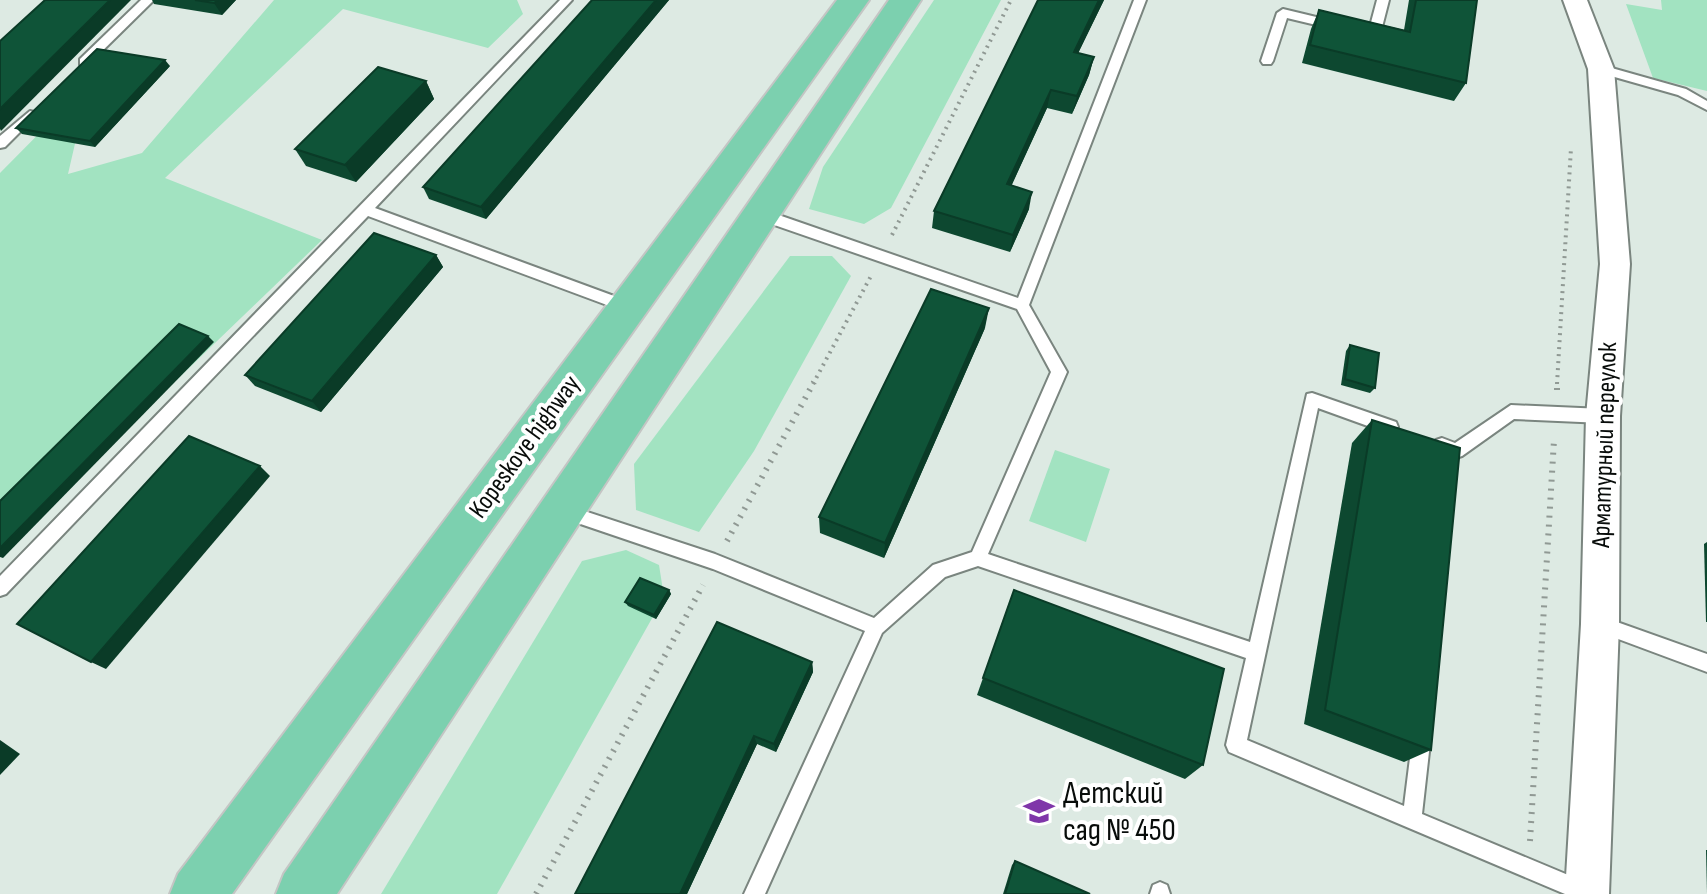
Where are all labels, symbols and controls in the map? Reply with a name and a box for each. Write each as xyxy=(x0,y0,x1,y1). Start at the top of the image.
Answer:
street label: Арматурный переулок xyxy=(1586,341,1624,549)
street label: Kopeskoye highway xyxy=(463,370,587,524)
place label: Детский сад № 450 xyxy=(1063,774,1176,850)
school or university icon: Детский сад № 450 xyxy=(1022,794,1056,828)

